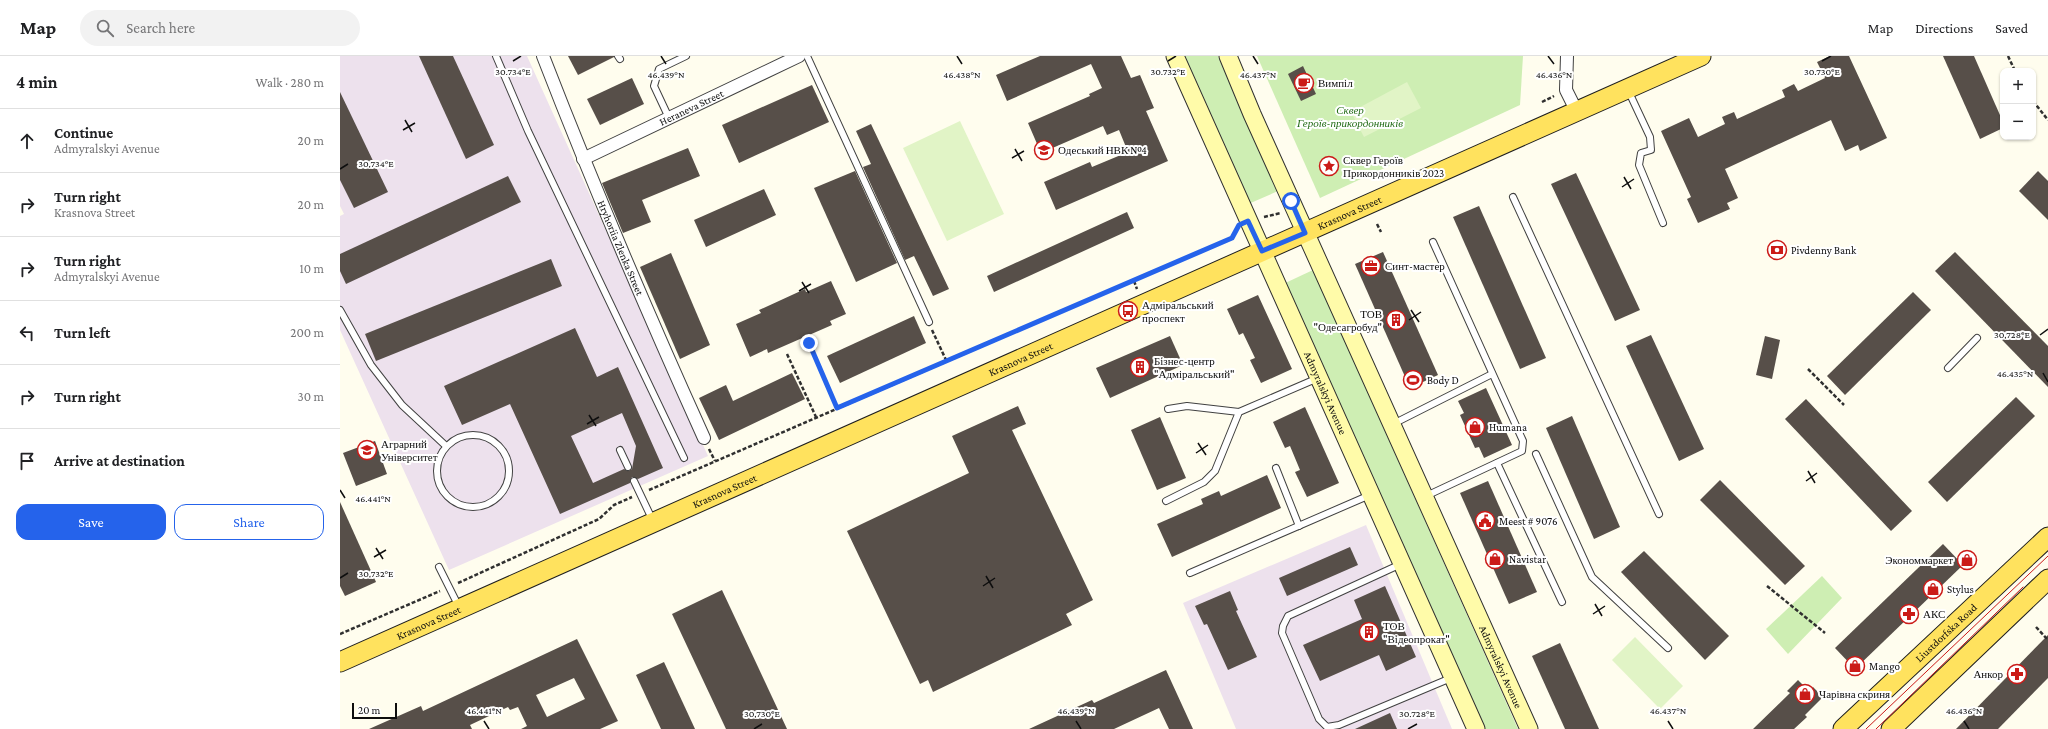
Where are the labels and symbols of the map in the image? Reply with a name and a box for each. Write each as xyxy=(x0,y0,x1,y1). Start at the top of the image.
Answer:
text: 30.734°E xyxy=(495,66,531,77)
text: 30.732°E xyxy=(1151,66,1186,77)
text: 30.730°E xyxy=(1804,66,1841,77)
text: 46.439°N xyxy=(648,69,685,80)
text: 46.438°N xyxy=(943,69,981,80)
text: 46.437°N xyxy=(1240,69,1277,80)
text: 46.436°N xyxy=(1536,69,1573,80)
cafe icon: Вимпіл xyxy=(1293,72,1315,94)
place label: Вимпіл xyxy=(1318,77,1353,89)
street label: Heraneva Street xyxy=(657,87,726,128)
park label: Сквер Героїв-прикордонників xyxy=(1296,104,1403,129)
school or university icon: Одеський НВК №4 xyxy=(1033,139,1055,161)
place label: Одеський НВК №4 xyxy=(1058,144,1147,156)
place label: Сквер Героїв Прикордонників 2023 xyxy=(1343,154,1444,179)
place icon: Сквер Героїв Прикордонників 2023 xyxy=(1318,155,1340,177)
text: 30.734°E xyxy=(358,158,394,169)
route start xyxy=(1282,192,1300,210)
street label: Krasnova Street xyxy=(1316,193,1384,232)
street label: Hryhoriia Zlenka Street xyxy=(596,198,646,297)
bank icon: Pivdenny Bank xyxy=(1766,239,1788,261)
place label: Pivdenny Bank xyxy=(1791,244,1857,257)
office icon: Синт-мастер xyxy=(1360,255,1382,277)
place label: Синт-мастер xyxy=(1385,260,1445,272)
place label: Адміральський проспект xyxy=(1142,299,1214,324)
bus stop icon: Адміральський проспект xyxy=(1117,300,1139,322)
place label: ТОВ "Одесагробуд" xyxy=(1313,308,1382,333)
building icon: ТОВ "Одесагробуд" xyxy=(1385,309,1407,331)
text: 30.728°E xyxy=(1994,329,2030,340)
route end xyxy=(800,334,818,352)
street label: Krasnova Street xyxy=(987,339,1055,378)
street label: Admyralskyi Avenue xyxy=(1302,350,1349,436)
place label: Бізнес-центр "Адміральський" xyxy=(1154,355,1235,380)
building icon: Бізнес-центр "Адміральський" xyxy=(1129,356,1151,378)
text: 46.435°N xyxy=(1997,368,2034,379)
sports icon: Body D xyxy=(1402,369,1424,391)
place label: Body D xyxy=(1427,374,1459,387)
shop icon: Humana xyxy=(1464,416,1486,438)
place label: Humana xyxy=(1489,421,1527,433)
place label: Аграрний Університет xyxy=(381,438,438,463)
school or university icon: Аграрний Університет xyxy=(356,439,378,461)
street label: Krasnova Street xyxy=(691,471,759,510)
text: 46.441°N xyxy=(355,493,391,504)
public building icon: Meest # 9076 xyxy=(1474,510,1496,532)
place label: Meest # 9076 xyxy=(1499,515,1558,527)
shop icon: Navistar xyxy=(1484,548,1506,570)
shop icon: Экономмаркет xyxy=(1956,549,1978,571)
place label: Navistar xyxy=(1509,553,1546,565)
place label: Экономмаркет xyxy=(1885,554,1953,566)
text: 30.732°E xyxy=(359,568,394,579)
shop icon: Stylus xyxy=(1922,578,1944,600)
place label: Stylus xyxy=(1947,583,1974,596)
street label: Liustdorfska Road xyxy=(1913,601,1979,664)
street label: Krasnova Street xyxy=(395,603,463,642)
pharmacy icon: АКС xyxy=(1898,603,1920,625)
place label: АКС xyxy=(1923,608,1945,620)
place label: ТОВ "Відеопрокат" xyxy=(1383,620,1450,645)
building icon: ТОВ "Відеопрокат" xyxy=(1358,621,1380,643)
street label: Admyralskyi Avenue xyxy=(1477,623,1525,710)
shop icon: Mango xyxy=(1844,655,1866,677)
place label: Mango xyxy=(1869,660,1900,673)
pharmacy icon: Анкор xyxy=(2006,663,2028,685)
place label: Анкор xyxy=(1973,668,2003,680)
shop icon: Чарівна скриня xyxy=(1794,683,1816,705)
place label: Чарівна скриня xyxy=(1819,688,1890,700)
scale bar xyxy=(352,701,397,720)
text: 46.441°N xyxy=(466,705,502,716)
text: 46.439°N xyxy=(1058,705,1095,716)
text: 46.437°N xyxy=(1650,705,1687,716)
text: 46.436°N xyxy=(1946,705,1983,716)
text: 30.730°E xyxy=(744,708,781,719)
text: 30.728°E xyxy=(1399,708,1435,719)

